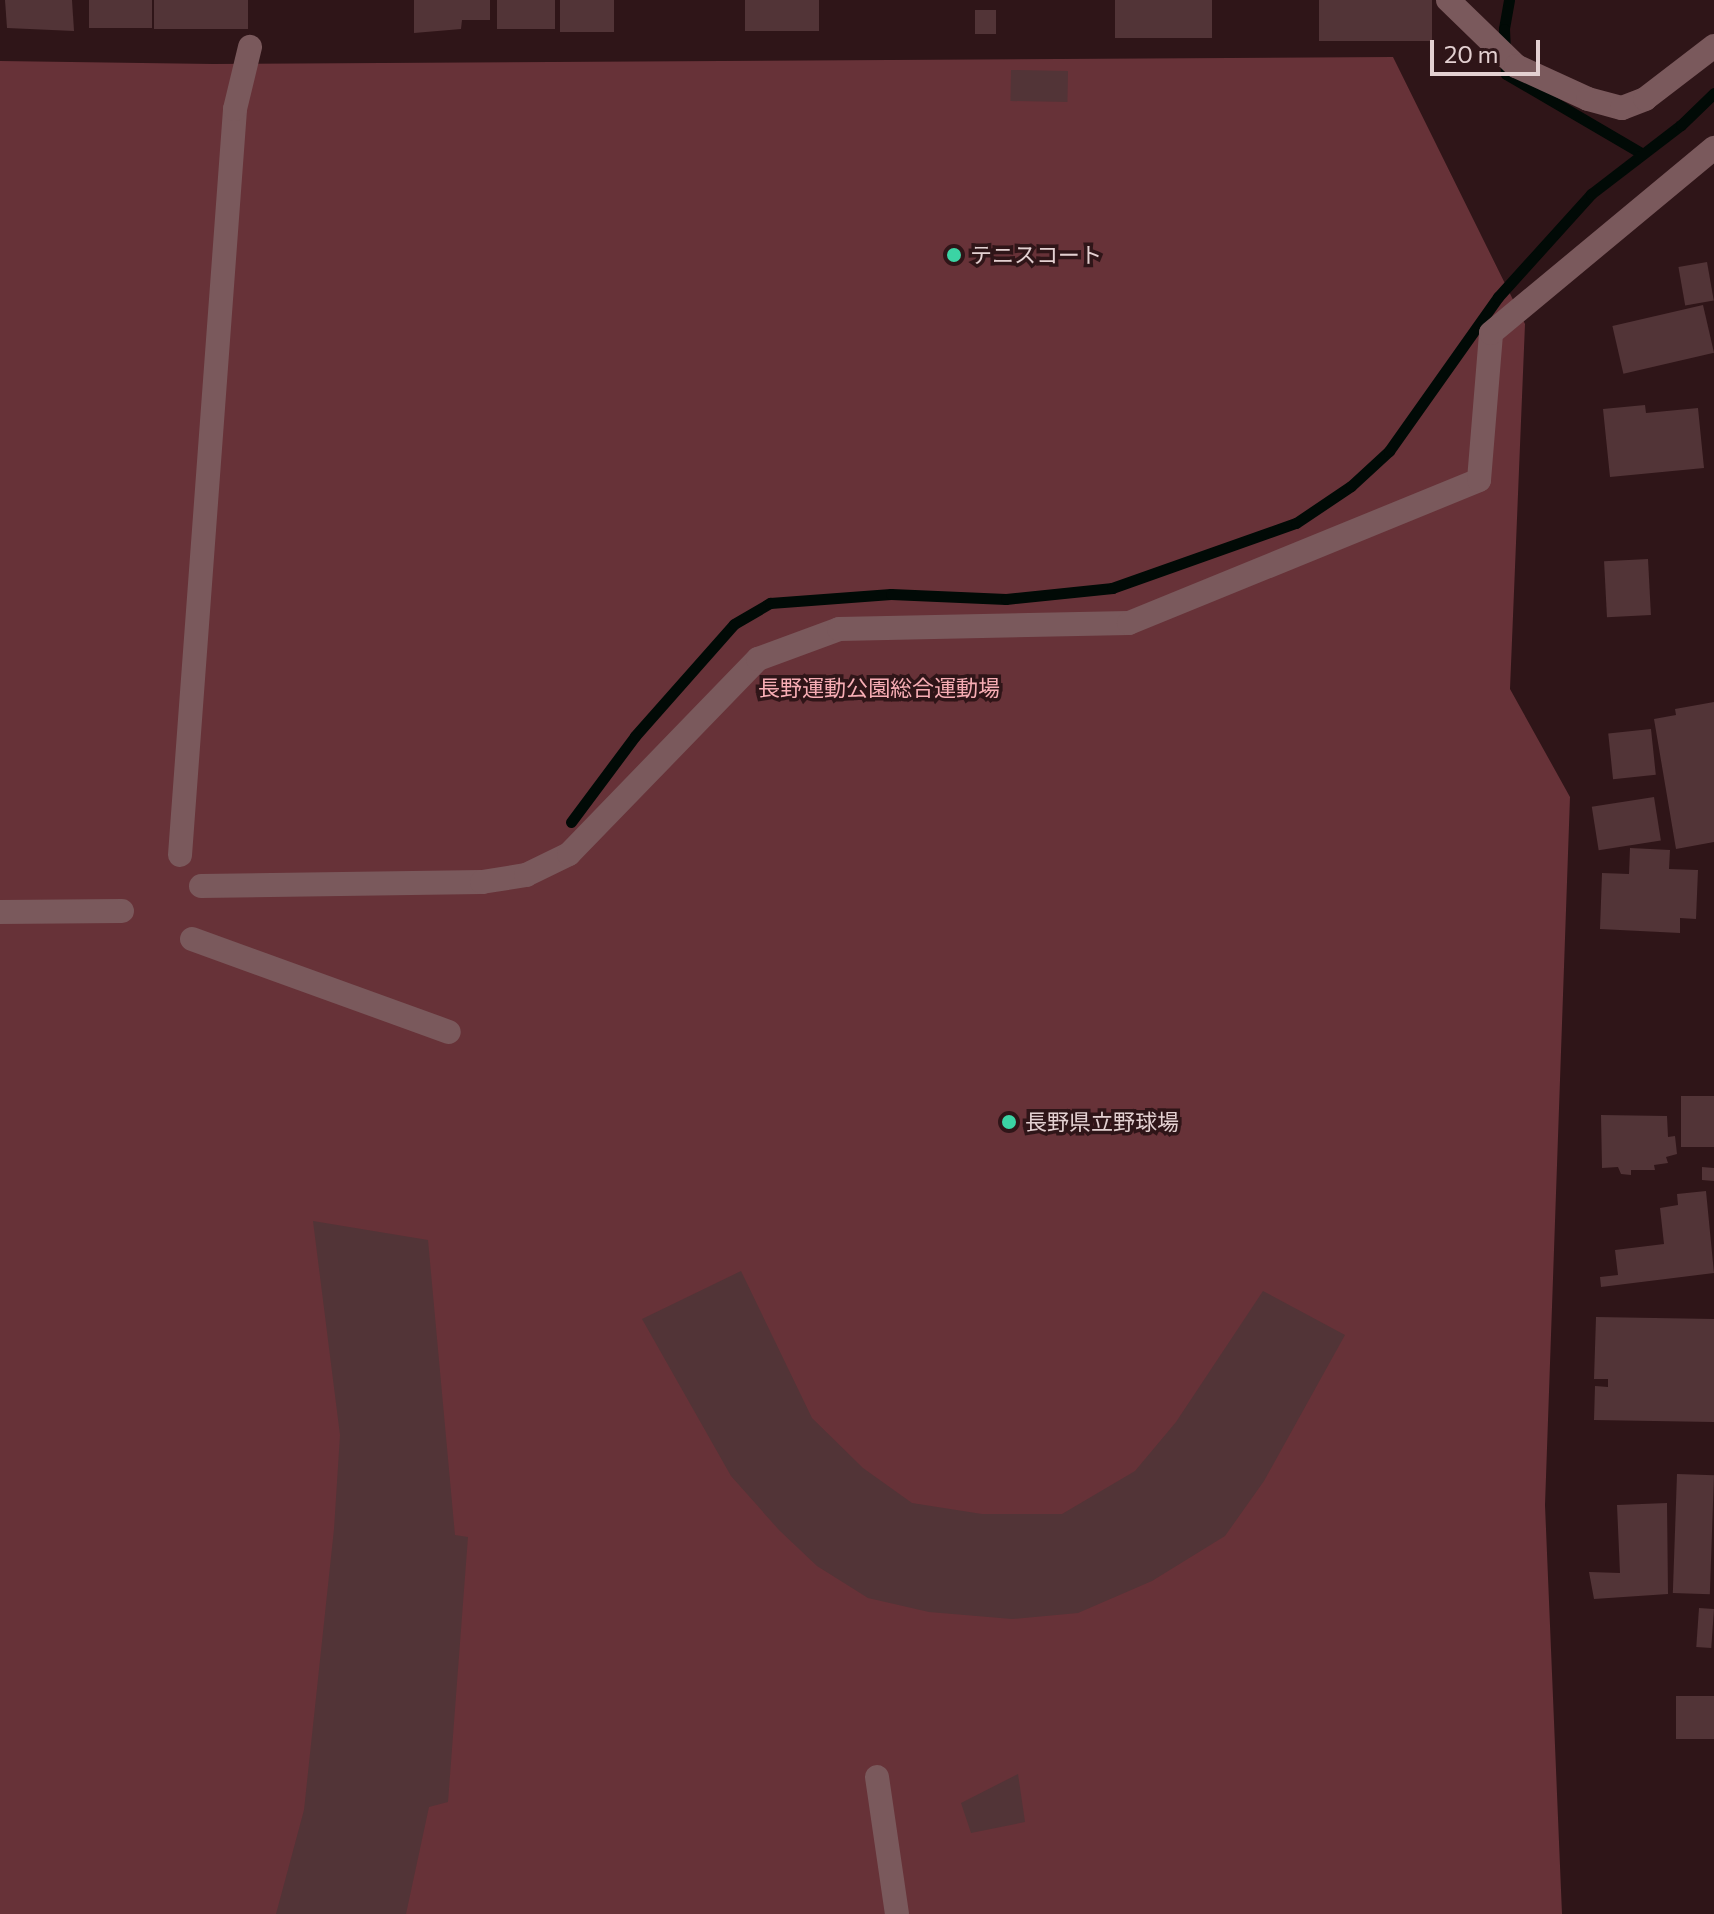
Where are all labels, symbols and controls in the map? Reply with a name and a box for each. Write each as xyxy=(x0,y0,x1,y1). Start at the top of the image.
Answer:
scale bar xyxy=(1434,24,1544,74)
text: 20 m xyxy=(1444,39,1498,68)
place label: テニスコート xyxy=(970,242,1102,268)
marker: テニスコート xyxy=(945,246,963,264)
park label: 長野運動公園総合運動場 xyxy=(758,675,1000,701)
place label: 長野県立野球場 xyxy=(1025,1109,1179,1135)
marker: 長野県立野球場 xyxy=(1000,1113,1018,1131)

